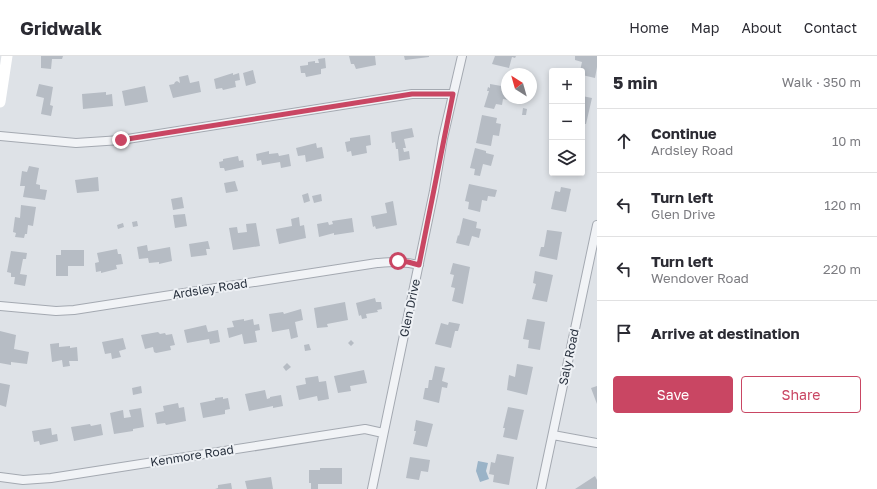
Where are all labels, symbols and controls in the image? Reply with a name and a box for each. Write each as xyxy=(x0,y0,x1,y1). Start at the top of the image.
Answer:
text: Gridwalk xyxy=(20,16,102,39)
text: Home xyxy=(629,19,669,36)
text: Map xyxy=(691,19,719,36)
text: About xyxy=(741,19,782,36)
text: Contact xyxy=(804,19,857,36)
north arrow xyxy=(501,68,537,104)
map controls xyxy=(549,68,585,176)
button: + xyxy=(549,68,585,104)
text: 5 min xyxy=(613,72,657,93)
text: Walk · 350 m xyxy=(782,74,861,90)
button: − xyxy=(549,104,585,140)
text: Continue xyxy=(651,124,717,142)
icon: ahead xyxy=(613,130,635,152)
route end xyxy=(112,131,130,149)
text: 10 m xyxy=(832,133,861,149)
button: layers xyxy=(549,140,585,176)
text: Ardsley Road xyxy=(651,142,733,158)
text: Turn left xyxy=(651,188,713,206)
icon: left xyxy=(613,194,635,216)
text: 120 m xyxy=(824,197,861,213)
text: Glen Drive xyxy=(651,206,715,222)
route start xyxy=(389,252,407,270)
text: Turn left xyxy=(651,252,713,270)
icon: left xyxy=(613,258,635,280)
text: 220 m xyxy=(823,261,861,277)
text: Wendover Road xyxy=(651,270,749,286)
street label: Ardsley Road xyxy=(171,275,249,302)
street label: Glen Drive xyxy=(396,277,423,338)
icon: arrive xyxy=(613,322,635,344)
text: Arrive at destination xyxy=(651,324,800,342)
street label: Saly Road xyxy=(555,327,582,386)
button: Save xyxy=(613,376,733,413)
button: Share xyxy=(741,376,861,413)
street label: Kenmore Road xyxy=(149,442,235,469)

